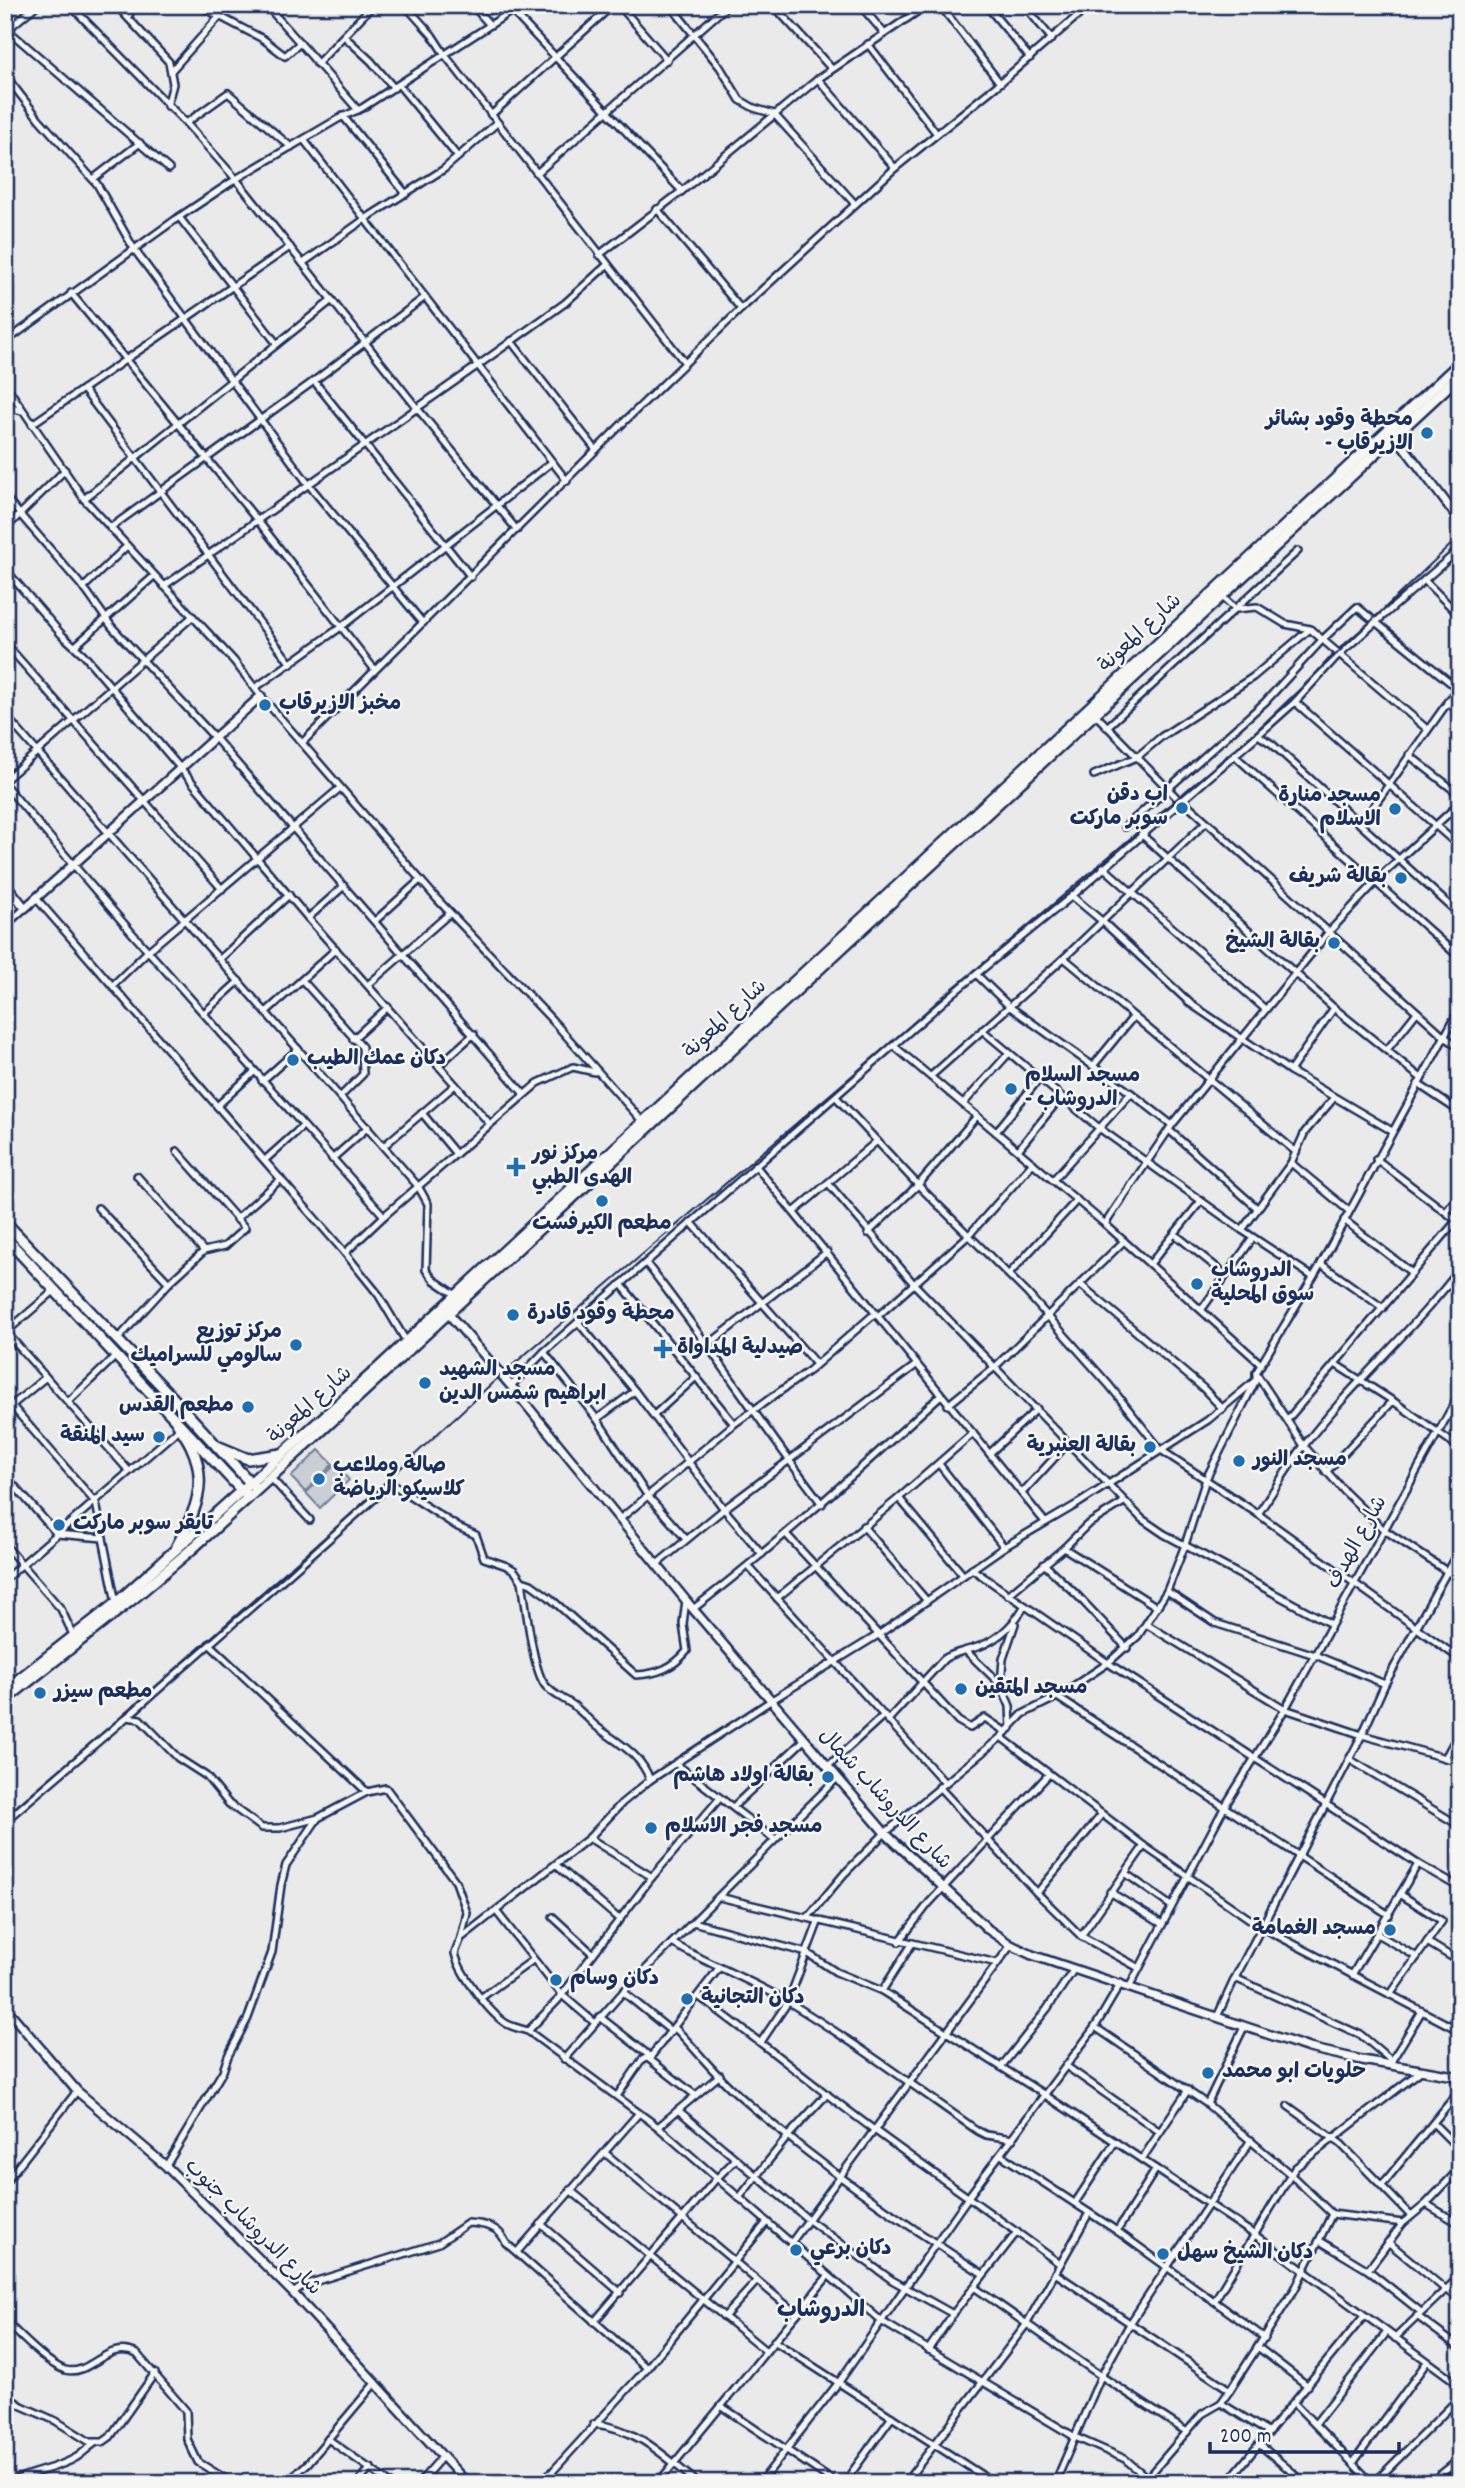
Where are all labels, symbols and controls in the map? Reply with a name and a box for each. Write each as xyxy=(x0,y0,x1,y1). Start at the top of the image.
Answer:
place label: محطة وقود بشائر - الازيرقاب xyxy=(1264,406,1413,460)
marker: محطة وقود بشائر - الازيرقاب xyxy=(1419,425,1435,441)
street label: شارع المعونة xyxy=(1092,587,1190,681)
place label: مخبز الازيرقاب xyxy=(279,690,401,720)
marker: مخبز الازيرقاب xyxy=(257,697,273,713)
place label: اب دقن سوبر ماركت xyxy=(1070,781,1168,835)
place label: مسجد منارة الاسلام xyxy=(1278,782,1381,836)
marker: اب دقن سوبر ماركت xyxy=(1174,800,1190,816)
marker: مسجد منارة الاسلام xyxy=(1387,801,1403,817)
place label: بقالة شريف xyxy=(1289,863,1387,893)
marker: بقالة شريف xyxy=(1393,870,1409,886)
place label: بقالة الشيخ xyxy=(1225,928,1320,958)
marker: بقالة الشيخ xyxy=(1326,935,1342,951)
street label: شارع المعونة xyxy=(677,973,775,1067)
place label: دكان عمك الطيب xyxy=(307,1045,446,1075)
marker: دكان عمك الطيب xyxy=(285,1052,301,1068)
place label: مسجد السلام - الدروشاب xyxy=(1025,1062,1140,1116)
marker: مسجد السلام - الدروشاب xyxy=(1003,1081,1019,1097)
place label: مركز نور الهدى الطبي xyxy=(530,1140,632,1195)
marker: مركز نور الهدى الطبي xyxy=(506,1157,526,1177)
marker: مطعم الكيرفست xyxy=(594,1193,610,1209)
place label: مطعم الكيرفست xyxy=(532,1210,672,1240)
place label: الدروشاب سوق المحلية xyxy=(1211,1257,1314,1311)
marker: الدروشاب سوق المحلية xyxy=(1189,1276,1205,1292)
place label: محطة وقود قادرة xyxy=(527,1300,675,1330)
marker: محطة وقود قادرة xyxy=(505,1307,521,1323)
place label: مركز توزيع سالومي للسراميك xyxy=(131,1318,282,1373)
place label: صيدلية المداواة xyxy=(677,1334,803,1364)
marker: مركز توزيع سالومي للسراميك xyxy=(288,1337,304,1353)
marker: صيدلية المداواة xyxy=(655,1341,671,1357)
place label: مسجد الشهيد ابراهيم شمس الدين xyxy=(439,1356,606,1410)
street label: شارع المعونة xyxy=(262,1360,360,1452)
marker: مسجد الشهيد ابراهيم شمس الدين xyxy=(417,1375,433,1391)
place label: مطعم القدس xyxy=(119,1392,234,1422)
marker: مطعم القدس xyxy=(240,1399,256,1415)
place label: سيد المنقة xyxy=(60,1422,145,1452)
marker: سيد المنقة xyxy=(151,1429,167,1445)
place label: بقالة العنبرية xyxy=(1026,1432,1136,1462)
marker: بقالة العنبرية xyxy=(1142,1439,1158,1455)
place label: مسجد النور xyxy=(1251,1446,1347,1476)
place label: صالة وملاعب كلاسيكو الرياضة xyxy=(333,1452,466,1506)
marker: مسجد النور xyxy=(1231,1453,1247,1469)
marker: صالة وملاعب كلاسيكو الرياضة xyxy=(311,1471,327,1487)
street label: شارع الهدف xyxy=(1320,1491,1396,1595)
place label: تايقر سوبر ماركت xyxy=(73,1510,214,1540)
marker: تايقر سوبر ماركت xyxy=(51,1517,67,1533)
place label: مسجد المتقين xyxy=(975,1674,1087,1704)
place label: مطعم سيزر xyxy=(52,1678,152,1708)
marker: مسجد المتقين xyxy=(953,1681,969,1697)
marker: مطعم سيزر xyxy=(32,1685,48,1701)
street label: شارع الدروشاب شمال xyxy=(810,1723,958,1877)
place label: بقالة اولاد هاشم xyxy=(673,1762,814,1792)
marker: بقالة اولاد هاشم xyxy=(820,1769,836,1785)
place label: مسجد فجر الاسلام xyxy=(665,1813,822,1843)
marker: مسجد فجر الاسلام xyxy=(643,1820,659,1836)
place label: مسجد الغمامة xyxy=(1252,1915,1376,1945)
marker: مسجد الغمامة xyxy=(1382,1922,1398,1938)
place label: دكان وسام xyxy=(570,1965,659,1995)
marker: دكان وسام xyxy=(548,1972,564,1988)
place label: دكان التجانية xyxy=(701,1984,804,2014)
marker: دكان التجانية xyxy=(679,1991,695,2007)
place label: حلويات ابو محمد xyxy=(1222,2058,1366,2088)
marker: حلويات ابو محمد xyxy=(1200,2065,1216,2081)
street label: شارع الدروشاب جنوب xyxy=(176,2152,328,2304)
place label: دكان برعي xyxy=(810,2235,892,2266)
place label: دكان الشيخ سهل xyxy=(1177,2239,1313,2269)
marker: دكان برعي xyxy=(788,2242,804,2258)
marker: دكان الشيخ سهل xyxy=(1155,2246,1171,2262)
district label: الدروشاب xyxy=(777,2295,865,2328)
scale bar xyxy=(1210,2411,1398,2455)
text: 200 m xyxy=(1220,2423,1271,2453)

